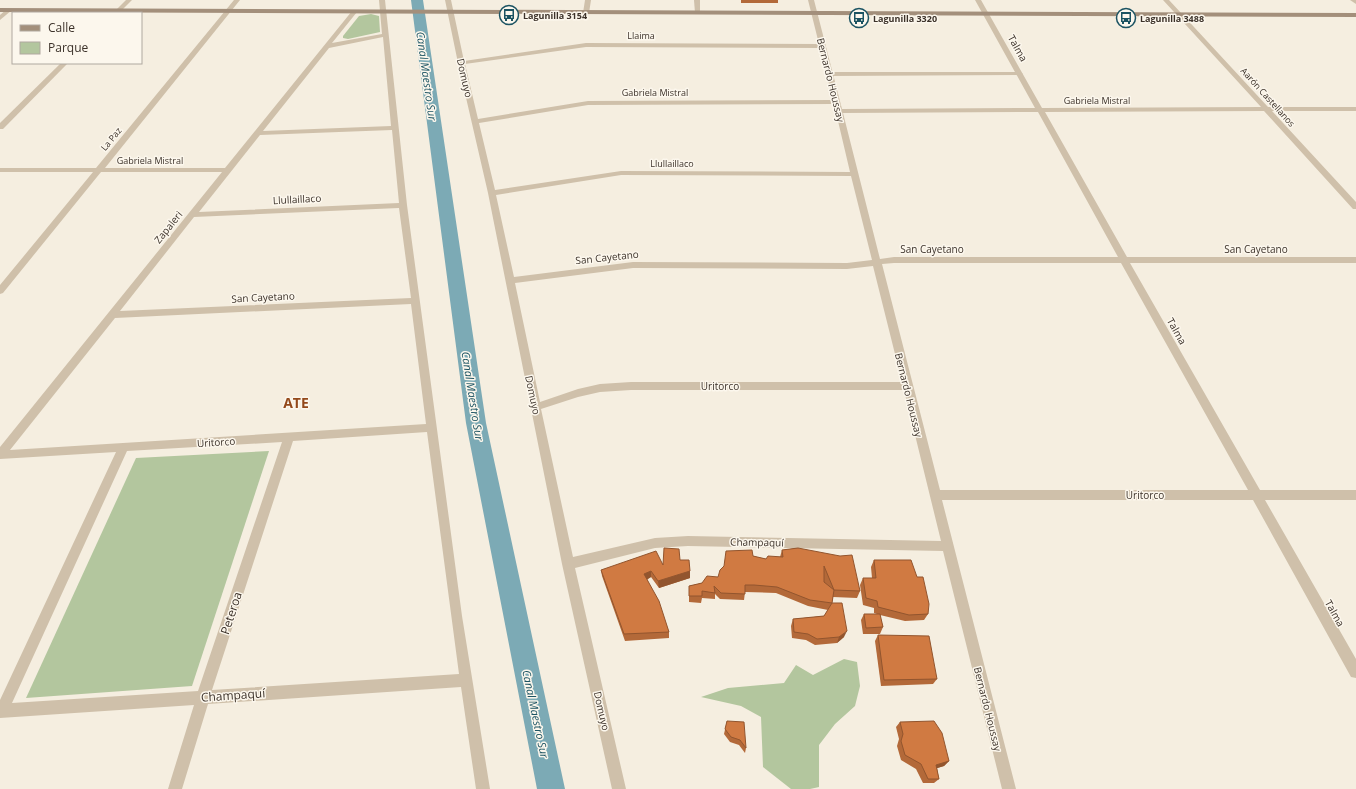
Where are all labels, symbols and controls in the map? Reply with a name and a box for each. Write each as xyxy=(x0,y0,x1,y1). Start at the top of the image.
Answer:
bus stop icon: Lagunilla 3154 xyxy=(498,4,520,26)
bus stop icon: Lagunilla 3320 xyxy=(848,7,870,29)
bus stop icon: Lagunilla 3488 xyxy=(1115,7,1137,29)
place label: Lagunilla 3154 xyxy=(523,9,587,22)
legend xyxy=(12,12,142,64)
place label: Lagunilla 3320 xyxy=(873,12,937,25)
place label: Lagunilla 3488 xyxy=(1140,12,1204,25)
text: Calle xyxy=(48,19,75,36)
street label: Llaima xyxy=(627,29,655,42)
water label: Canal Maestro Sur xyxy=(413,31,441,122)
street label: Talma xyxy=(1005,32,1031,64)
street label: Bernardo Houssay xyxy=(814,36,848,125)
text: Parque xyxy=(48,39,88,56)
street label: Domuyo xyxy=(454,57,476,99)
street label: Aarón Castellanos xyxy=(1238,65,1298,129)
street label: Gabriela Mistral xyxy=(622,86,688,99)
street label: Gabriela Mistral xyxy=(1064,94,1130,107)
street label: La Paz xyxy=(98,125,124,153)
street label: Gabriela Mistral xyxy=(117,154,183,167)
street label: Llullaillaco xyxy=(650,157,694,170)
street label: Llullaillaco xyxy=(272,191,322,207)
street label: Zapaleri xyxy=(151,208,185,246)
street label: San Cayetano xyxy=(900,242,964,256)
street label: San Cayetano xyxy=(1224,242,1288,256)
street label: San Cayetano xyxy=(575,247,639,267)
street label: San Cayetano xyxy=(231,288,295,306)
street label: Talma xyxy=(1164,315,1190,347)
water label: Canal Maestro Sur xyxy=(459,350,488,442)
street label: Bernardo Houssay xyxy=(892,351,926,440)
street label: Domuyo xyxy=(522,374,544,416)
street label: Uritorco xyxy=(701,379,739,393)
district label: ATE xyxy=(283,393,309,412)
street label: Uritorco xyxy=(196,434,236,450)
street label: Uritorco xyxy=(1126,488,1164,502)
street label: Champaquí xyxy=(730,535,784,549)
street label: Peteroa xyxy=(216,590,246,636)
street label: Talma xyxy=(1322,597,1348,629)
street label: Bernardo Houssay xyxy=(971,665,1005,754)
water label: Canal Maestro Sur xyxy=(519,669,553,760)
street label: Champaquí xyxy=(200,684,267,706)
street label: Domuyo xyxy=(591,690,613,732)

